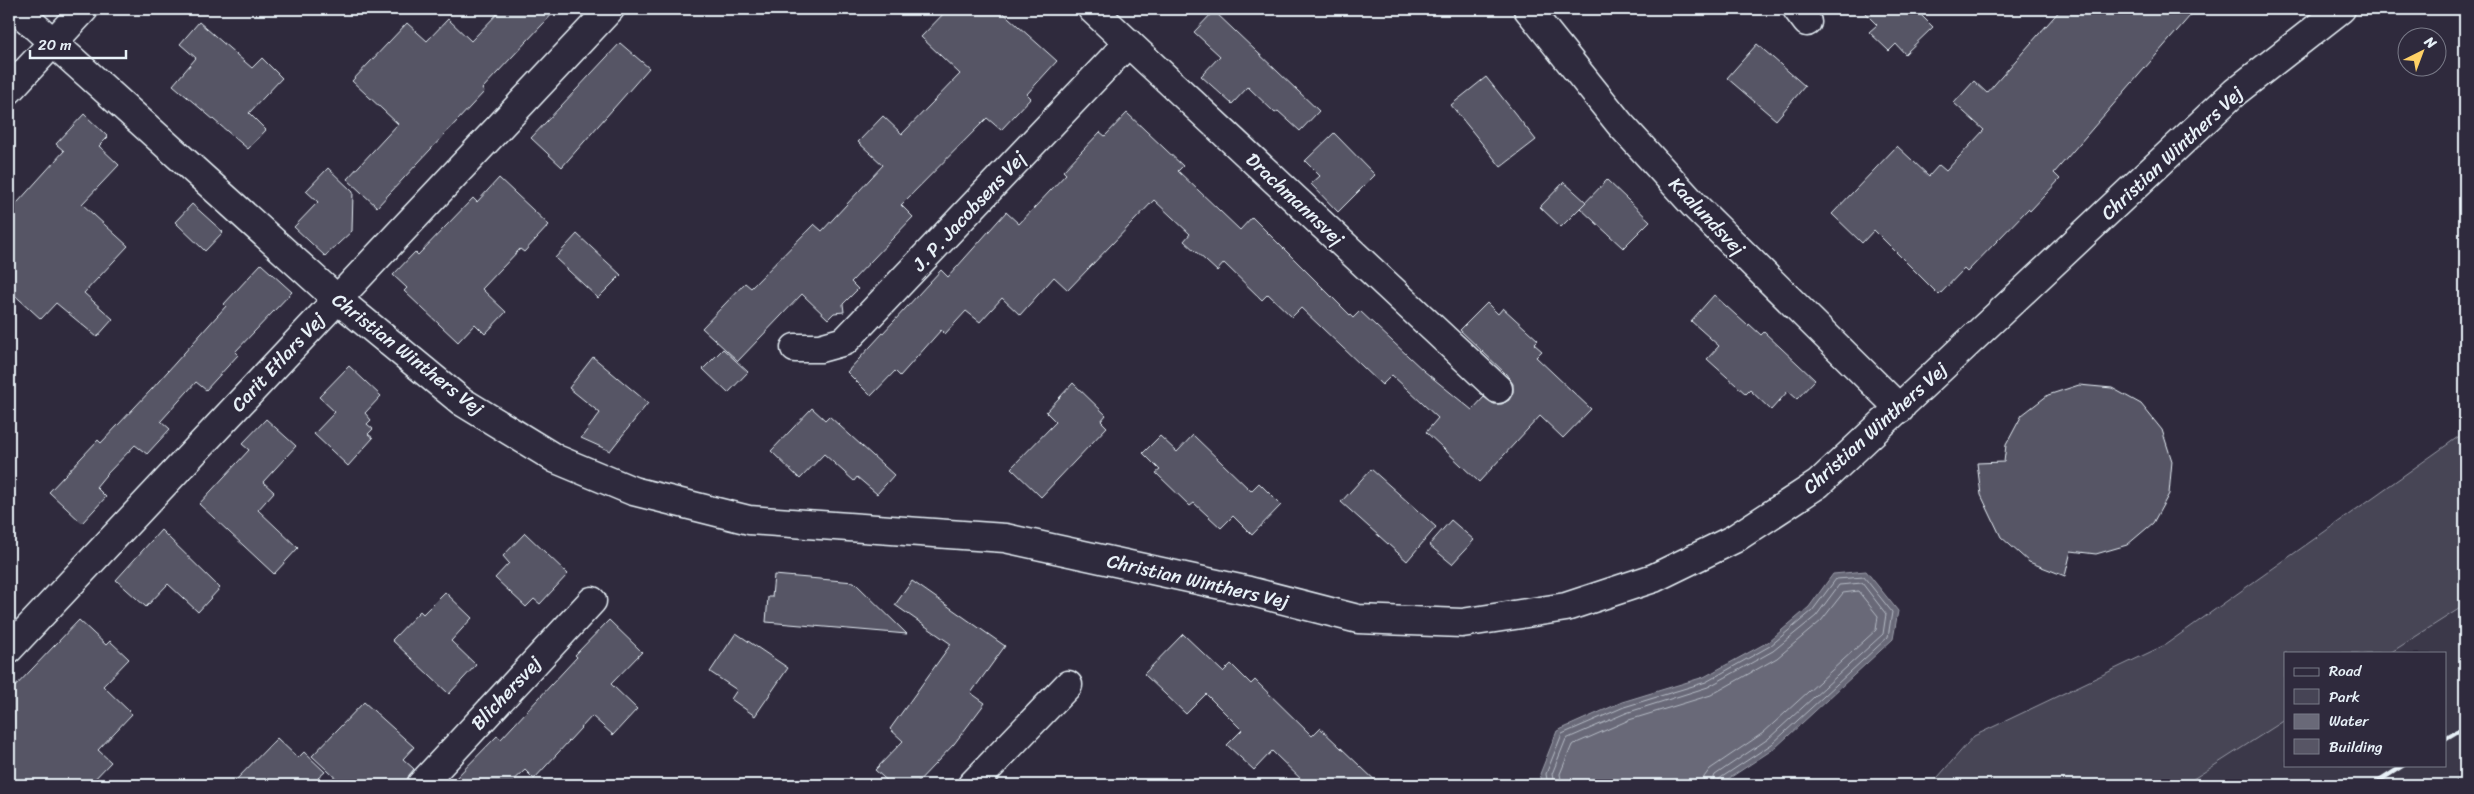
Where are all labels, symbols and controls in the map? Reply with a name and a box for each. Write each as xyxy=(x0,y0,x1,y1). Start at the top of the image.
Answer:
scale bar xyxy=(30,28,126,60)
north arrow xyxy=(2396,28,2446,78)
text: N xyxy=(2418,30,2443,55)
text: 20 m xyxy=(38,32,72,58)
street label: Christian Winthers Vej xyxy=(2093,77,2252,228)
street label: J. P. Jacobsens Vej xyxy=(903,142,1035,280)
street label: Drachmannsvej xyxy=(1238,144,1353,255)
street label: Kaalundsvej xyxy=(1661,169,1754,264)
street label: Christian Winthers Vej xyxy=(325,284,492,425)
street label: Carit Etlars Vej xyxy=(223,304,334,420)
street label: Christian Winthers Vej xyxy=(1795,353,1956,502)
street label: Christian Winthers Vej xyxy=(1104,544,1293,618)
street label: Blichersvej xyxy=(462,647,550,738)
legend xyxy=(2284,652,2446,766)
text: Road xyxy=(2329,658,2362,684)
text: Park xyxy=(2329,684,2360,710)
text: Water xyxy=(2329,708,2369,734)
text: Building xyxy=(2329,734,2383,760)

